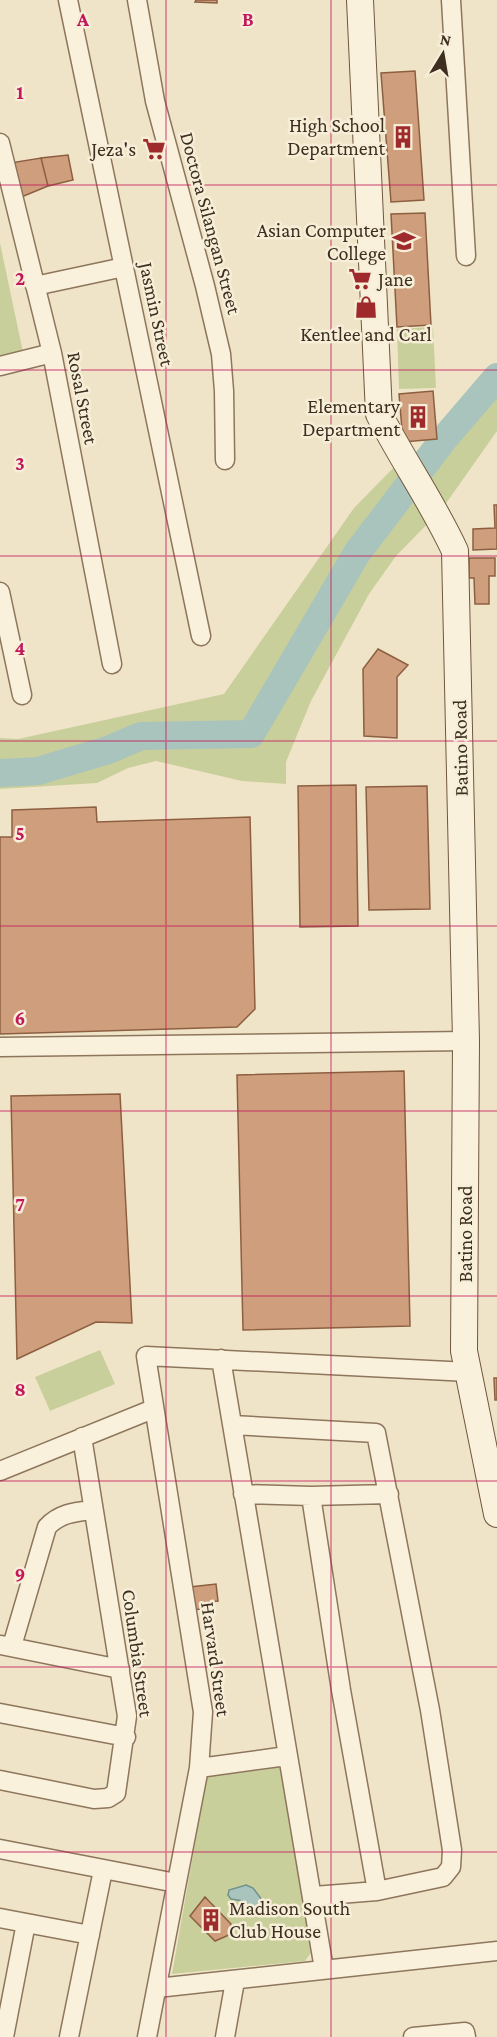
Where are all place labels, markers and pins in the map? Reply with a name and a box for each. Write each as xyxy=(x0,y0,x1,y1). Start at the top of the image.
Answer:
place label: High School Department xyxy=(287,114,385,160)
building icon: High School Department xyxy=(390,124,416,150)
supermarket icon: Jeza's xyxy=(141,136,167,162)
place label: Jeza's xyxy=(89,138,136,161)
place label: Asian Computer College xyxy=(257,219,386,265)
school or university icon: Asian Computer College xyxy=(391,228,417,254)
supermarket icon: Jane xyxy=(347,266,373,292)
place label: Jane xyxy=(376,268,413,291)
shop icon: Kentlee and Carl xyxy=(353,294,379,320)
place label: Kentlee and Carl xyxy=(300,323,432,345)
place label: Elementary Department xyxy=(302,395,401,441)
building icon: Elementary Department xyxy=(405,404,431,430)
place label: Madison South Club House xyxy=(229,1897,350,1942)
building icon: Madison South Club House xyxy=(198,1907,224,1933)

